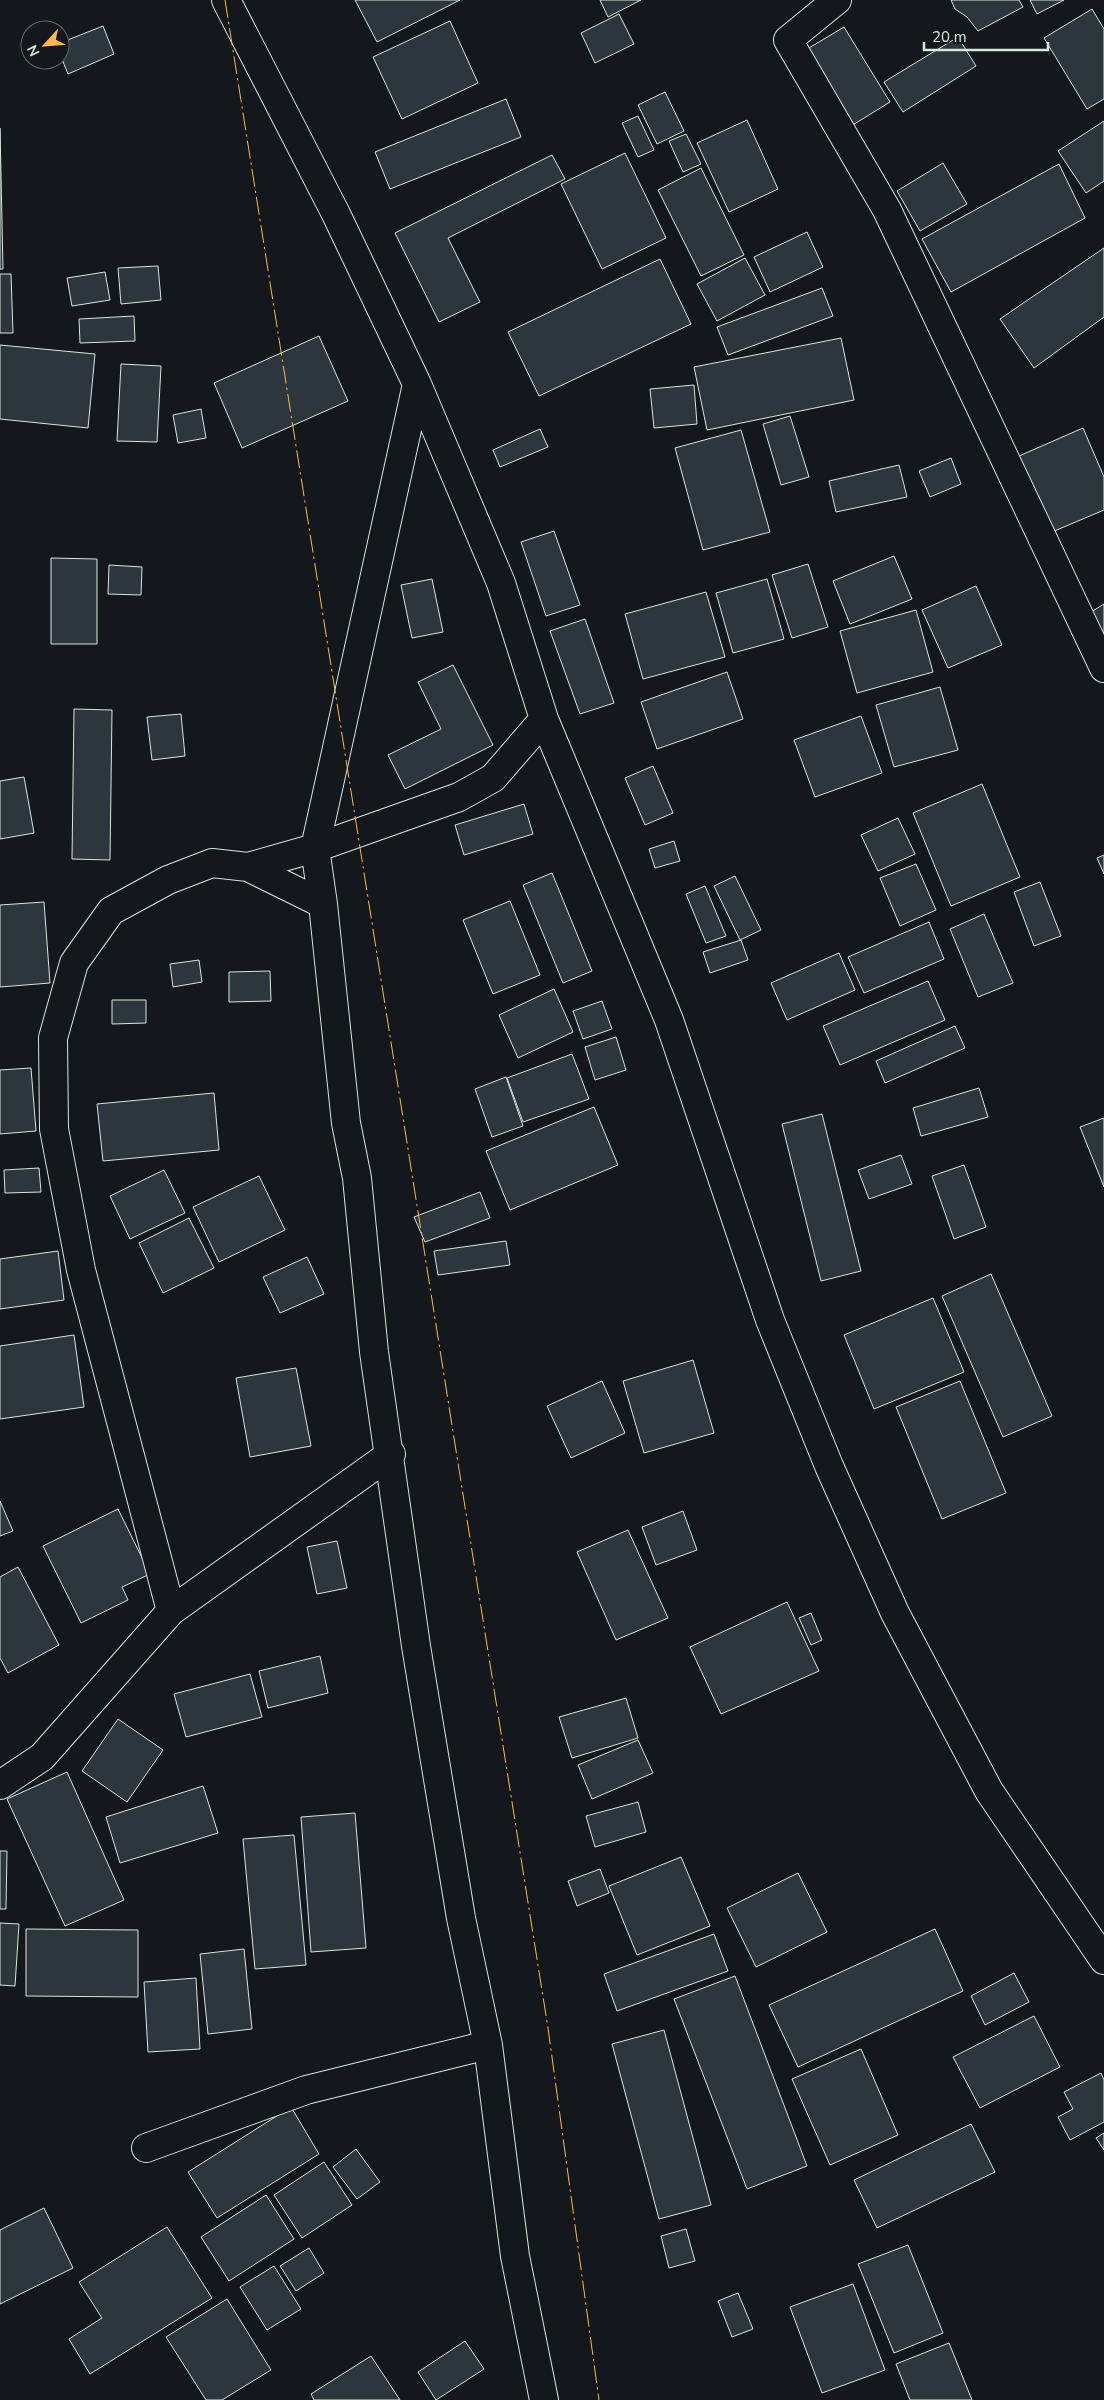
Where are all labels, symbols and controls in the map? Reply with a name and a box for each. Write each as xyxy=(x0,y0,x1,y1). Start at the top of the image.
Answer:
north arrow xyxy=(20,20,70,70)
scale bar xyxy=(924,20,1048,52)
text: 20 m xyxy=(932,27,967,47)
text: N xyxy=(23,42,45,59)

